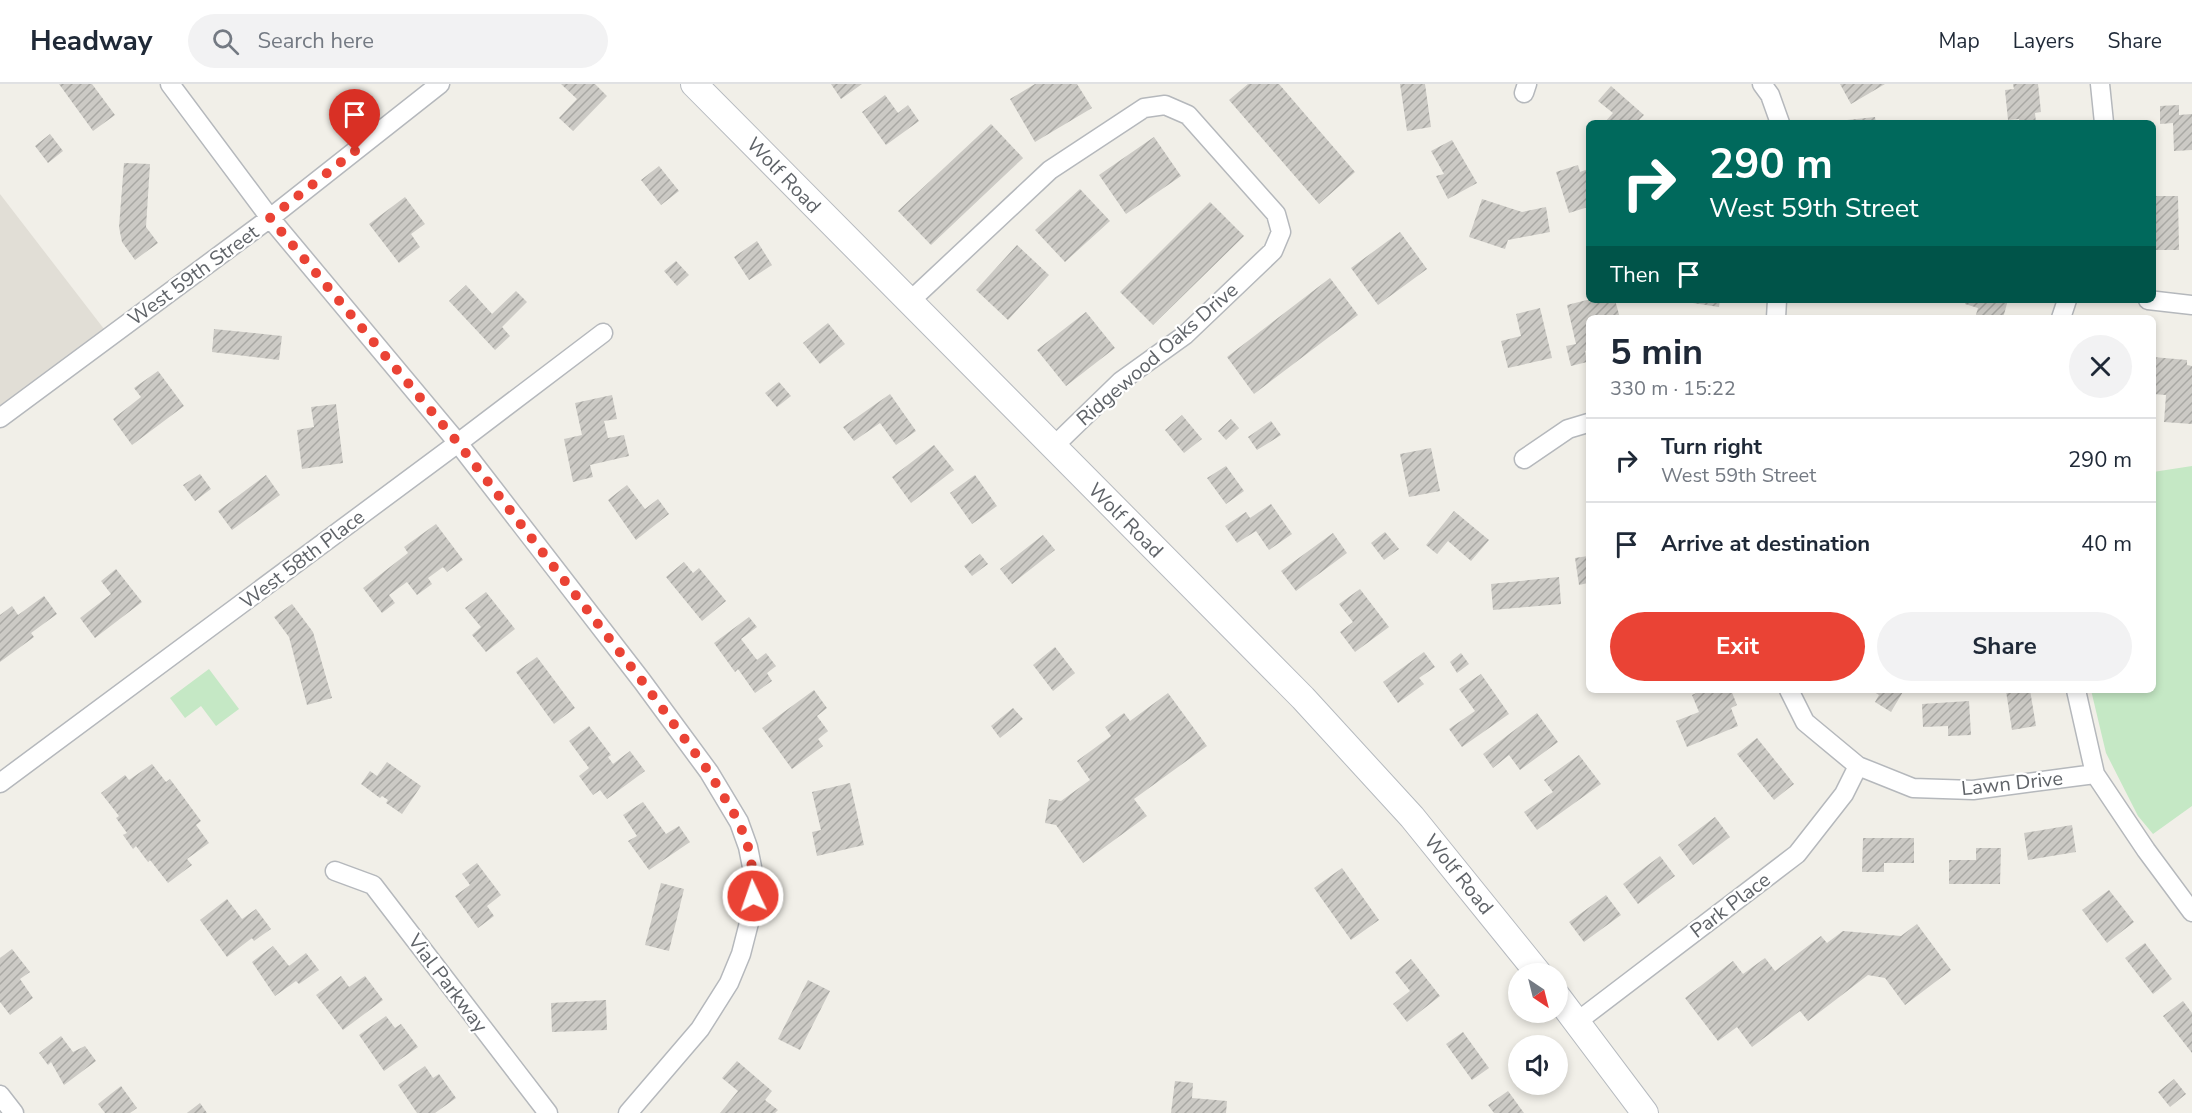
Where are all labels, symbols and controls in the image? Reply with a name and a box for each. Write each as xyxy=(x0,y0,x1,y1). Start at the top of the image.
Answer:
search box xyxy=(188,14,608,68)
text: Headway xyxy=(30,22,152,60)
icon: search xyxy=(209,25,242,58)
text: Search here xyxy=(257,26,374,56)
text: Map xyxy=(1938,27,1980,55)
text: Layers xyxy=(2013,27,2074,55)
text: Share xyxy=(2107,27,2162,55)
pin xyxy=(329,89,380,151)
icon: arrive xyxy=(338,98,371,131)
street label: Wolf Road xyxy=(741,131,827,219)
text: 290 m xyxy=(1709,136,1833,193)
icon: right xyxy=(1610,144,1688,222)
text: West 59th Street xyxy=(1709,190,1919,227)
street label: West 59th Street xyxy=(123,218,265,332)
icon: arrive xyxy=(1672,258,1705,291)
text: Then xyxy=(1610,260,1660,290)
street label: Ridgewood Oaks Drive xyxy=(1071,277,1244,432)
text: 5 min xyxy=(1610,328,1703,377)
button: close xyxy=(2069,335,2132,398)
text: 330 m · 15:22 xyxy=(1610,375,1736,402)
text: Turn right xyxy=(1661,432,1762,462)
icon: right xyxy=(1610,444,1643,477)
text: 290 m xyxy=(2068,445,2132,475)
text: West 59th Street xyxy=(1661,462,1816,489)
street label: Wolf Road xyxy=(1082,477,1169,564)
street label: West 58th Place xyxy=(234,504,370,615)
icon: arrive xyxy=(1610,528,1643,561)
text: Arrive at destination xyxy=(1661,529,1870,559)
text: 40 m xyxy=(2081,529,2132,559)
button: Exit xyxy=(1610,612,1865,681)
button: Share xyxy=(1877,612,2132,681)
street label: Lawn Drive xyxy=(1960,765,2064,802)
street label: Wolf Road xyxy=(1418,828,1499,920)
position arrow xyxy=(721,864,785,928)
street label: Park Place xyxy=(1685,866,1776,944)
street label: Vial Parkway xyxy=(401,928,494,1039)
north arrow xyxy=(1508,963,1568,1023)
map controls xyxy=(1508,963,1568,1095)
button: sound xyxy=(1508,1035,1568,1095)

